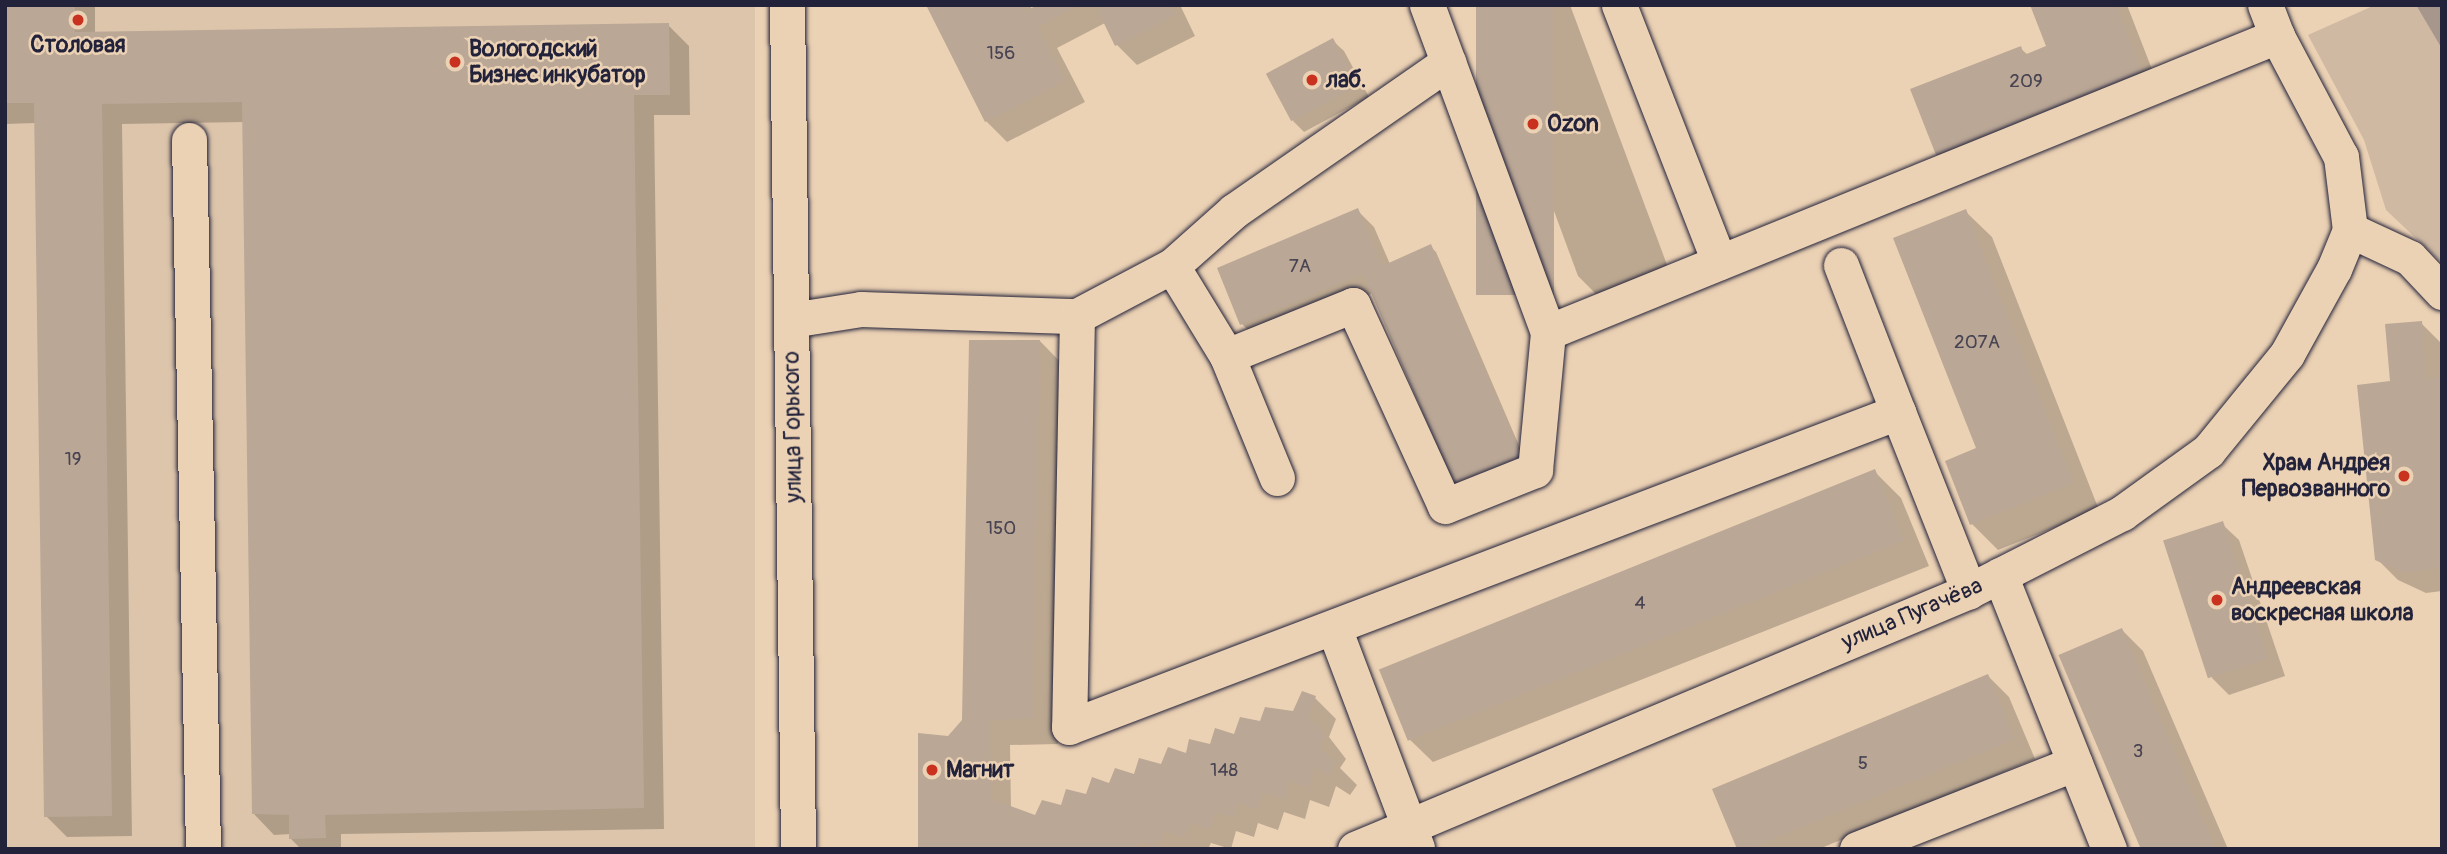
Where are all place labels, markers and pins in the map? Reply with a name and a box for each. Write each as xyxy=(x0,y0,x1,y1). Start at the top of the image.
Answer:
marker: Столовая xyxy=(70,12,86,28)
place label: Столовая xyxy=(30,31,126,59)
place label: Вологодский Бизнес инкубатор xyxy=(469,35,646,89)
marker: Вологодский Бизнес инкубатор xyxy=(447,54,463,70)
place label: лаб. xyxy=(1326,66,1366,94)
marker: лаб. xyxy=(1304,72,1320,88)
place label: Ozon xyxy=(1547,110,1599,138)
marker: Ozon xyxy=(1525,116,1541,132)
place label: Храм Андрея Первозванного xyxy=(2242,449,2390,503)
marker: Храм Андрея Первозванного xyxy=(2396,468,2412,484)
place label: Андреевская воскресная школа xyxy=(2231,573,2413,627)
marker: Андреевская воскресная школа xyxy=(2209,592,2225,608)
place label: Магнит xyxy=(946,756,1014,784)
marker: Магнит xyxy=(924,762,940,778)

